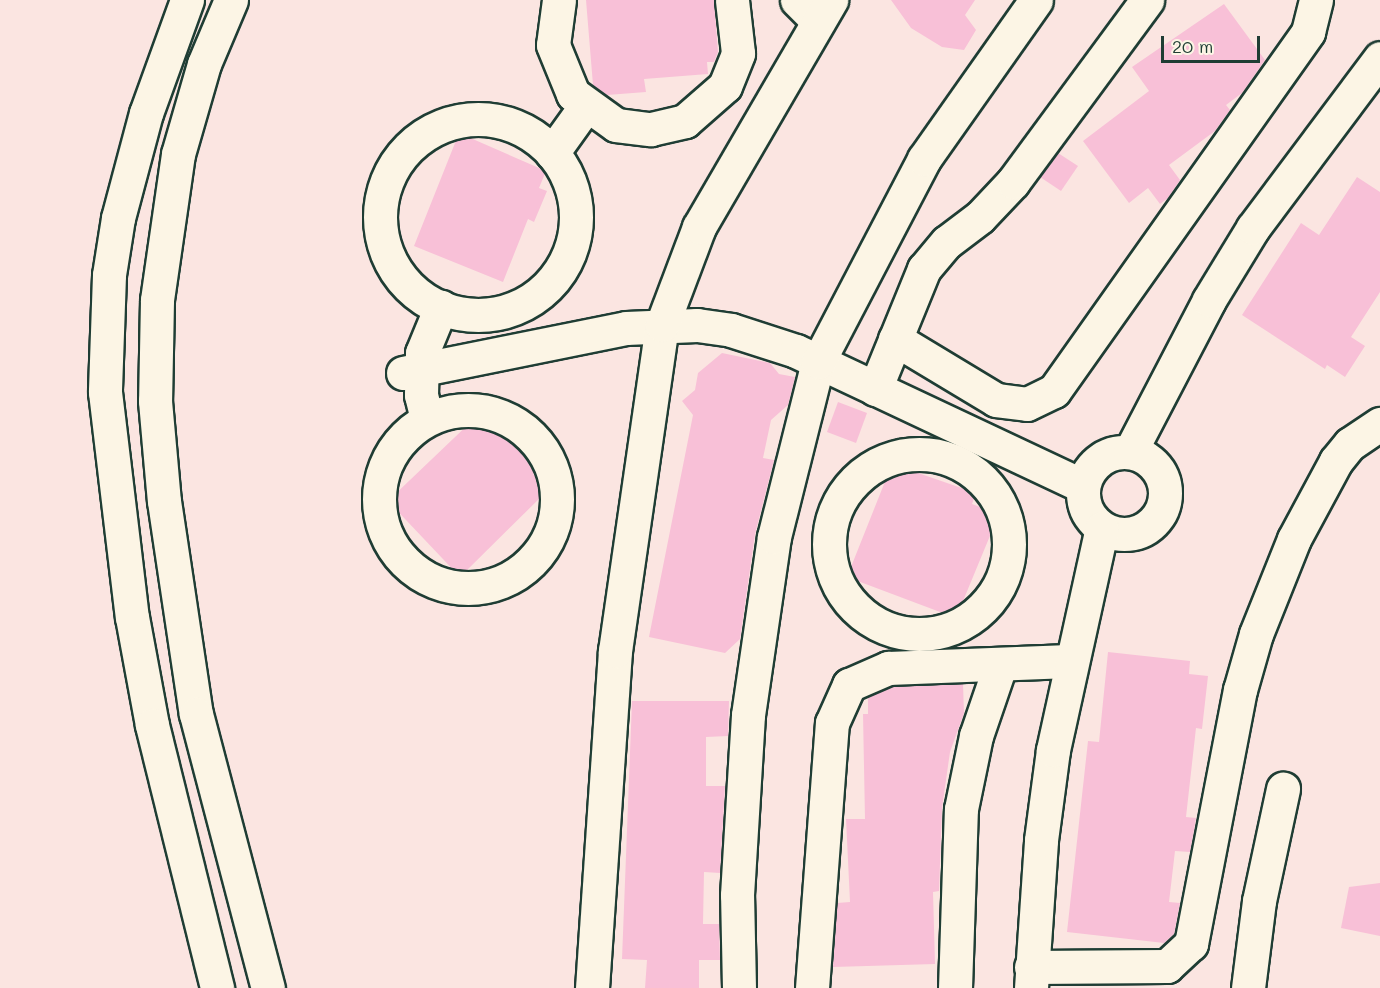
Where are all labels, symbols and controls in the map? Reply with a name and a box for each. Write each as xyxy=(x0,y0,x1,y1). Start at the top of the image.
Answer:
scale bar xyxy=(1164,24,1263,62)
text: 20 m xyxy=(1172,34,1213,58)

